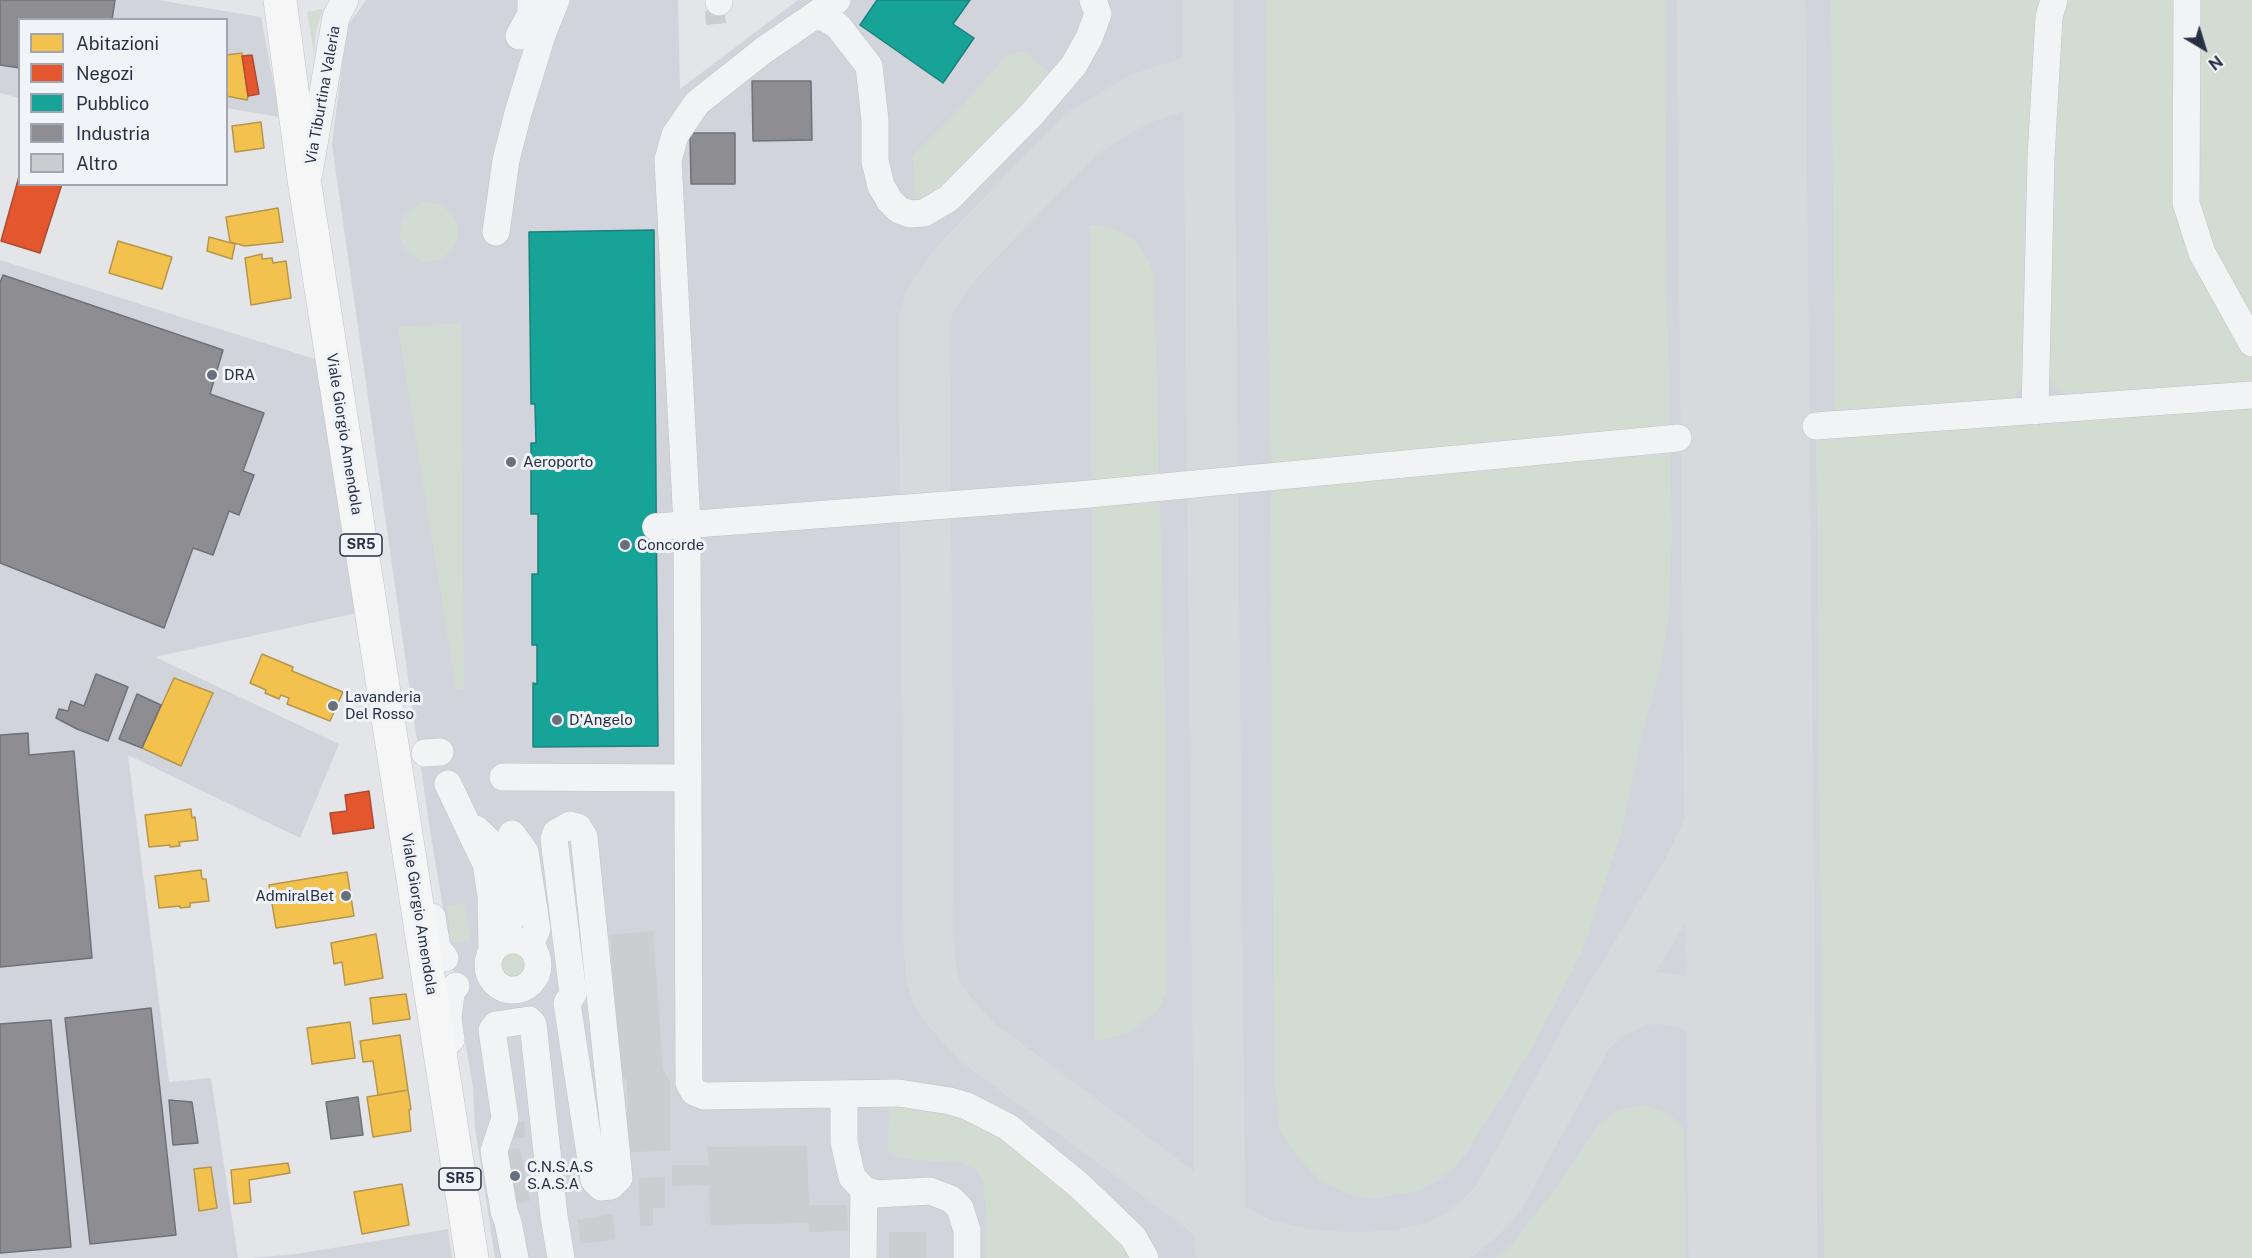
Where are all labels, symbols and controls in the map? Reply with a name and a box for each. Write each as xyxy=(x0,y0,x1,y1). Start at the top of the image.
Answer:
legend xyxy=(18,18,228,186)
north arrow xyxy=(2174,18,2234,78)
street label: Via Tiburtina Valeria xyxy=(302,24,344,166)
text: Abitazioni xyxy=(76,33,159,54)
text: N xyxy=(2205,51,2226,74)
text: Negozi xyxy=(76,63,134,84)
text: Pubblico xyxy=(76,93,149,114)
text: Industria xyxy=(76,123,150,144)
text: Altro xyxy=(76,153,118,174)
street label: Viale Giorgio Amendola xyxy=(322,352,366,516)
place label: DRA xyxy=(224,366,255,384)
marker: DRA xyxy=(205,368,219,382)
place label: Aeroporto xyxy=(523,453,593,471)
marker: Aeroporto xyxy=(504,455,518,469)
road number: SR5 xyxy=(340,534,382,556)
place label: Concorde xyxy=(637,536,704,554)
marker: Concorde xyxy=(618,538,632,552)
place label: Lavanderia Del Rosso xyxy=(345,688,421,723)
marker: Lavanderia Del Rosso xyxy=(326,699,340,713)
place label: D'Angelo xyxy=(569,711,633,729)
marker: D'Angelo xyxy=(550,713,564,727)
street label: Viale Giorgio Amendola xyxy=(397,832,441,996)
place label: AdmiralBet xyxy=(255,887,334,905)
marker: AdmiralBet xyxy=(339,889,353,903)
place label: C.N.S.A.S S.A.S.A xyxy=(527,1158,593,1193)
road number: SR5 xyxy=(439,1168,481,1190)
marker: C.N.S.A.S S.A.S.A xyxy=(508,1169,522,1183)

